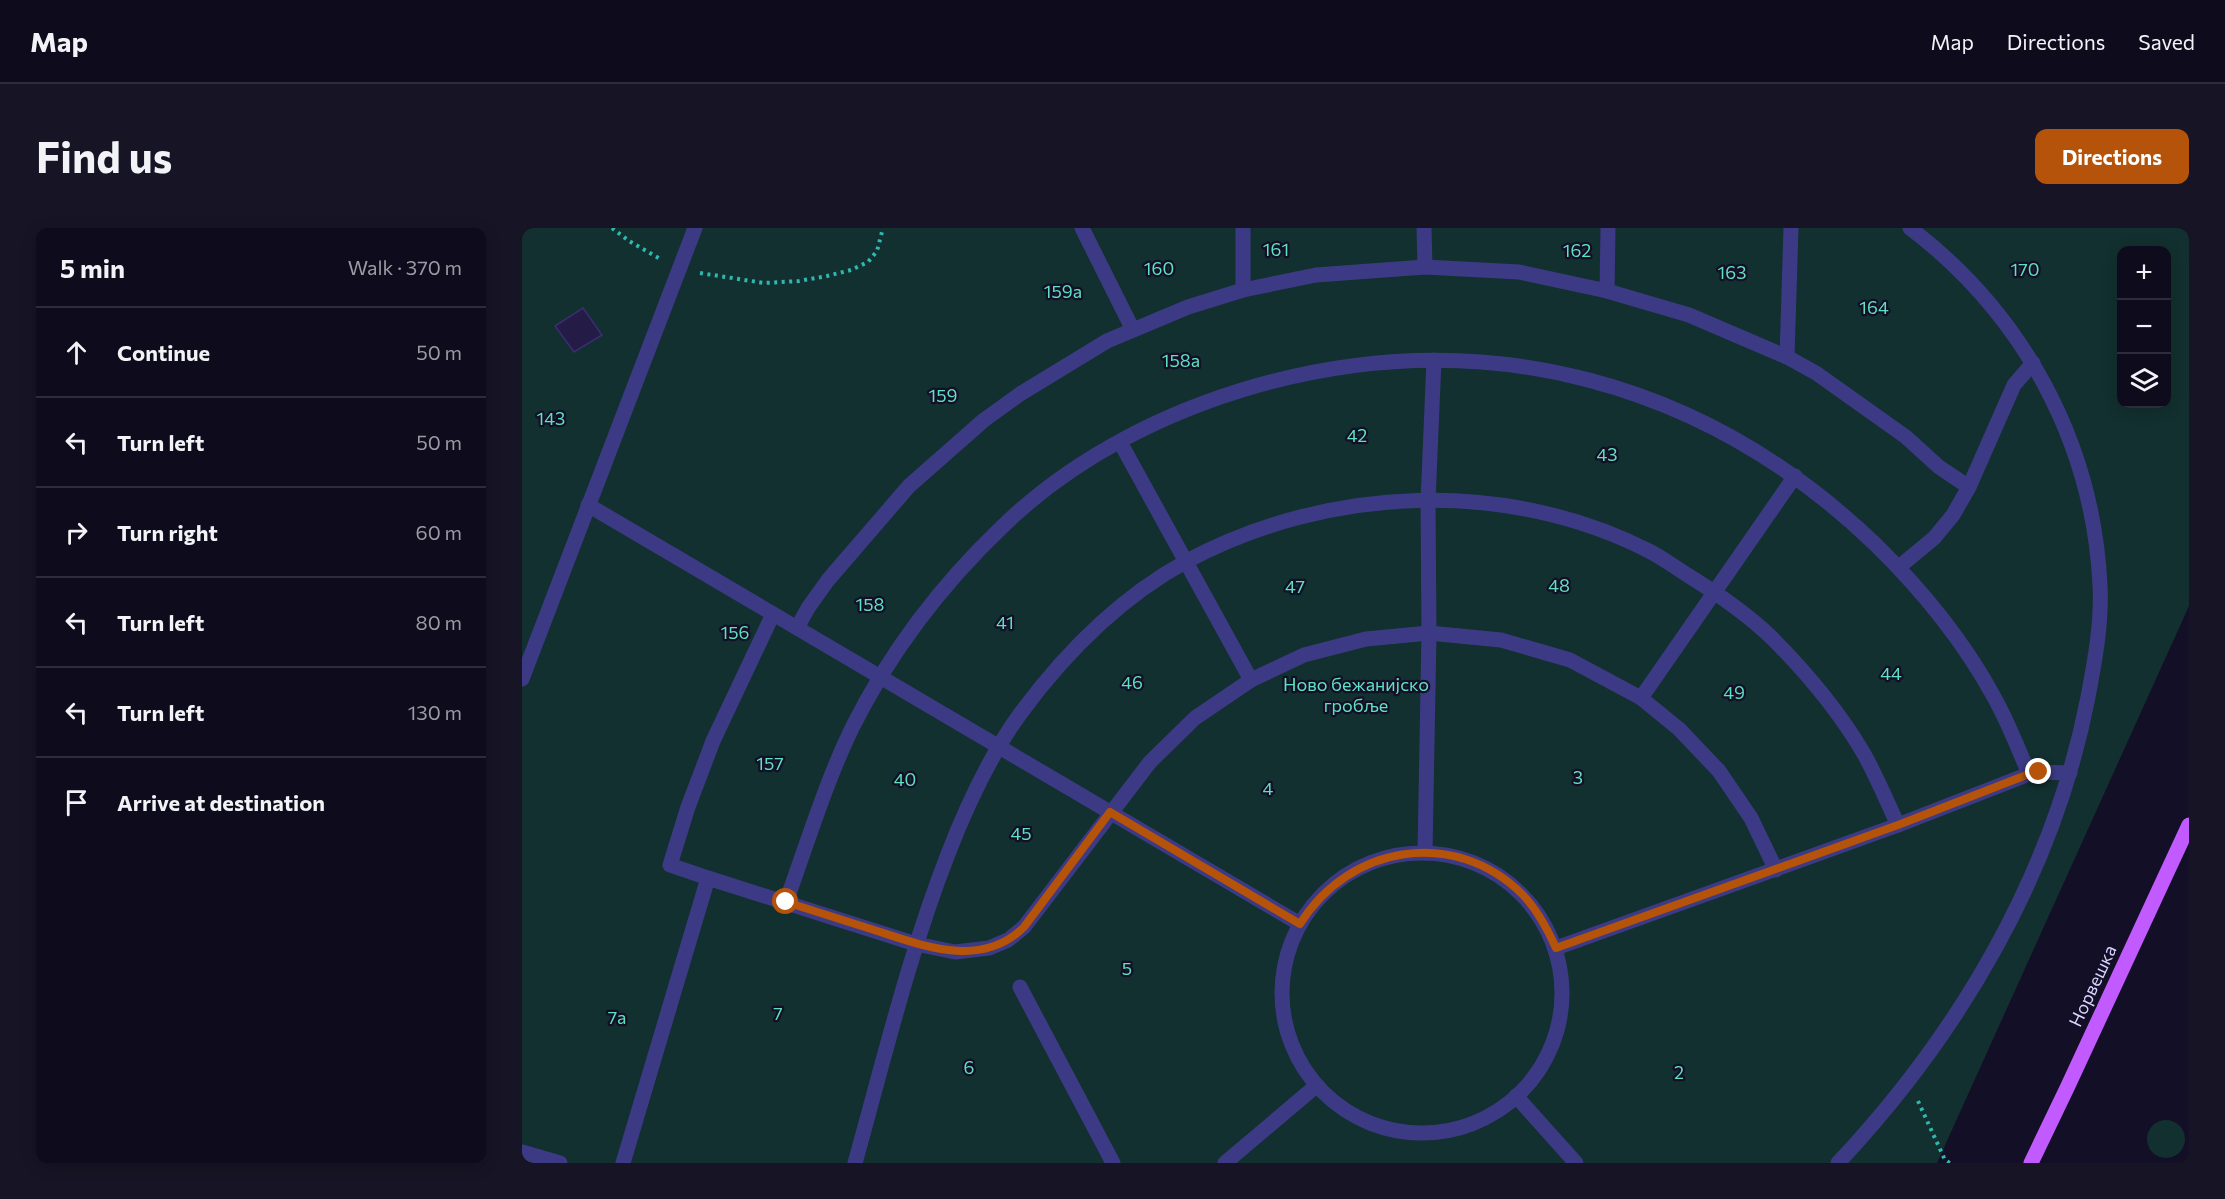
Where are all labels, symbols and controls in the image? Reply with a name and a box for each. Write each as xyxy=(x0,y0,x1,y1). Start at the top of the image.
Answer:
text: Map xyxy=(30,24,88,58)
text: Map xyxy=(1931,29,1974,54)
text: Directions xyxy=(2007,29,2105,54)
text: Saved xyxy=(2138,29,2195,54)
button: Directions xyxy=(2035,129,2189,184)
text: Find us xyxy=(36,130,172,182)
park label: 161 xyxy=(1263,238,1289,260)
park label: 162 xyxy=(1563,239,1591,261)
map controls xyxy=(2117,246,2171,408)
button: + xyxy=(2117,246,2171,300)
text: 5 min xyxy=(60,252,125,283)
text: Walk · 370 m xyxy=(348,255,462,279)
park label: 160 xyxy=(1144,257,1174,279)
park label: 170 xyxy=(2011,258,2039,280)
park label: 163 xyxy=(1718,261,1746,283)
park label: 159a xyxy=(1044,280,1082,302)
park label: 164 xyxy=(1859,296,1889,318)
button: − xyxy=(2117,300,2171,354)
icon: ahead xyxy=(60,336,93,369)
text: Continue xyxy=(117,339,210,366)
text: 50 m xyxy=(416,340,462,364)
park label: 158a xyxy=(1162,349,1200,371)
button: layers xyxy=(2117,354,2171,408)
park label: 159 xyxy=(929,384,957,406)
park label: 143 xyxy=(537,407,565,429)
park label: 42 xyxy=(1347,424,1367,446)
icon: left xyxy=(60,426,93,459)
text: Turn left xyxy=(117,429,204,456)
text: 50 m xyxy=(416,430,462,454)
park label: 43 xyxy=(1596,443,1618,465)
icon: right xyxy=(60,516,93,549)
text: Turn right xyxy=(117,519,218,546)
text: 60 m xyxy=(416,520,462,544)
park label: 48 xyxy=(1548,574,1570,596)
park label: 47 xyxy=(1285,575,1305,597)
park label: 158 xyxy=(856,593,885,615)
icon: left xyxy=(60,606,93,639)
text: Turn left xyxy=(117,609,204,636)
text: 80 m xyxy=(416,610,462,634)
park label: 41 xyxy=(996,611,1014,633)
park label: 156 xyxy=(721,621,749,643)
park label: 44 xyxy=(1880,662,1902,684)
park label: 46 xyxy=(1121,671,1143,693)
park label: Ново бежанијско гробље xyxy=(1283,673,1429,716)
park label: 49 xyxy=(1723,681,1745,703)
icon: left xyxy=(60,696,93,729)
text: Turn left xyxy=(117,699,204,726)
text: 130 m xyxy=(408,700,462,724)
park label: 157 xyxy=(756,752,784,774)
route end xyxy=(2025,758,2051,784)
park label: 3 xyxy=(1573,766,1583,788)
park label: 40 xyxy=(894,768,916,790)
park label: 4 xyxy=(1263,777,1274,799)
icon: arrive xyxy=(60,786,93,819)
text: Arrive at destination xyxy=(117,789,325,816)
park label: 45 xyxy=(1010,822,1032,844)
route start xyxy=(772,888,798,914)
street label: Норвешка xyxy=(2064,941,2121,1030)
park label: 5 xyxy=(1122,957,1132,979)
park label: 7 xyxy=(773,1002,783,1024)
park label: 7a xyxy=(608,1006,626,1028)
park label: 6 xyxy=(964,1056,974,1078)
park label: 2 xyxy=(1674,1061,1684,1083)

